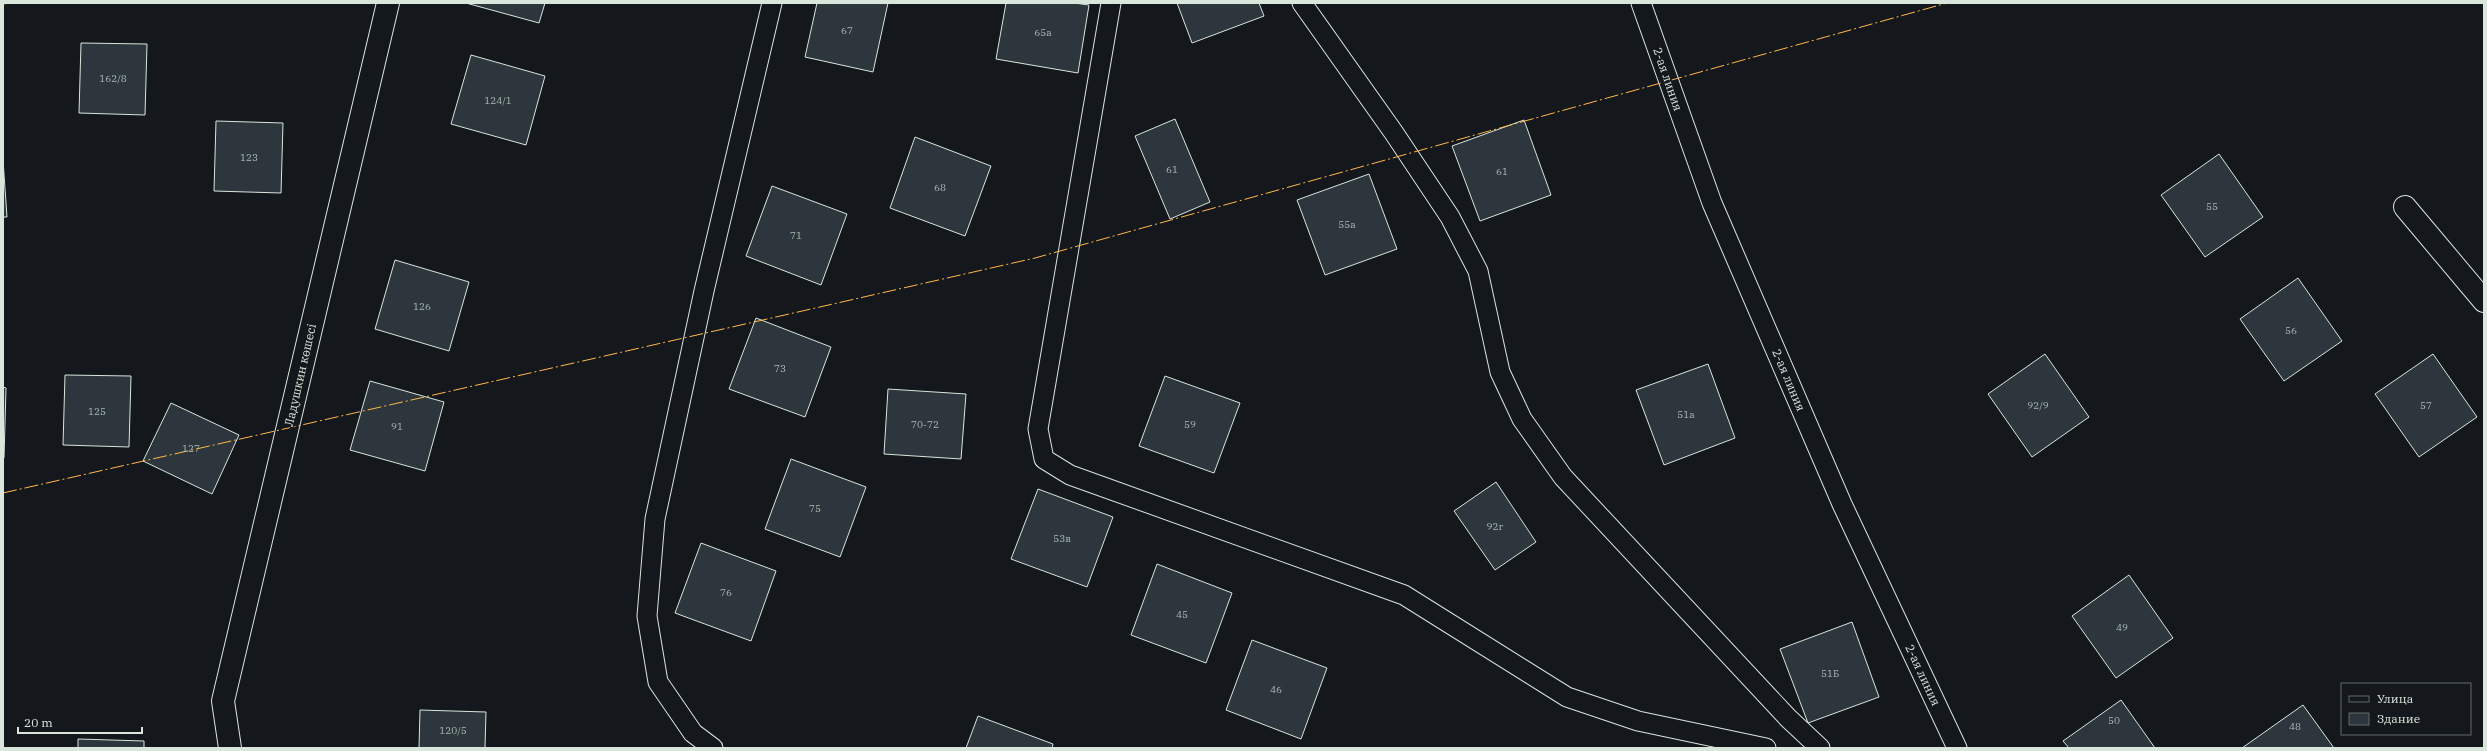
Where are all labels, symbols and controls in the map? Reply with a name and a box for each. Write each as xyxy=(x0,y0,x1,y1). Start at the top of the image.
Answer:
house number: 67 xyxy=(841,24,853,37)
house number: 65а xyxy=(1034,26,1052,39)
street label: 2-ая линия xyxy=(1650,45,1686,113)
house number: 162/8 xyxy=(99,72,127,85)
house number: 124/1 xyxy=(484,94,512,107)
house number: 123 xyxy=(240,151,258,164)
house number: 61 xyxy=(1166,163,1178,176)
house number: 61 xyxy=(1496,165,1508,178)
house number: 68 xyxy=(934,181,946,194)
house number: 55 xyxy=(2206,200,2218,213)
house number: 55а xyxy=(1338,218,1356,231)
house number: 71 xyxy=(790,229,802,242)
house number: 126 xyxy=(413,300,431,313)
street label: Ладушкин көшесі xyxy=(281,322,319,428)
house number: 56 xyxy=(2285,324,2297,337)
street label: 2-ая линия xyxy=(1769,347,1809,413)
house number: 73 xyxy=(774,362,786,375)
house number: 92/9 xyxy=(2027,399,2049,412)
house number: 57 xyxy=(2420,399,2432,412)
house number: 125 xyxy=(88,405,106,418)
house number: 51а xyxy=(1677,408,1695,421)
house number: 70-72 xyxy=(911,418,939,431)
house number: 59 xyxy=(1184,418,1196,431)
house number: 91 xyxy=(391,420,403,433)
house number: 127 xyxy=(182,442,200,455)
house number: 75 xyxy=(809,502,821,515)
house number: 92г xyxy=(1487,520,1504,533)
house number: 53в xyxy=(1053,532,1071,545)
house number: 76 xyxy=(720,586,732,599)
house number: 45 xyxy=(1176,608,1188,621)
house number: 49 xyxy=(2116,621,2128,634)
street label: 2-ая линия xyxy=(1902,642,1944,708)
house number: 51Б xyxy=(1821,667,1839,680)
house number: 46 xyxy=(1270,683,1282,696)
legend xyxy=(2341,683,2471,735)
text: Улица xyxy=(2377,691,2414,706)
scale bar xyxy=(18,709,142,735)
text: Здание xyxy=(2377,711,2420,726)
house number: 50 xyxy=(2108,714,2120,727)
text: 20 m xyxy=(24,715,53,730)
house number: 48 xyxy=(2289,720,2301,733)
house number: 120/5 xyxy=(439,724,467,737)

